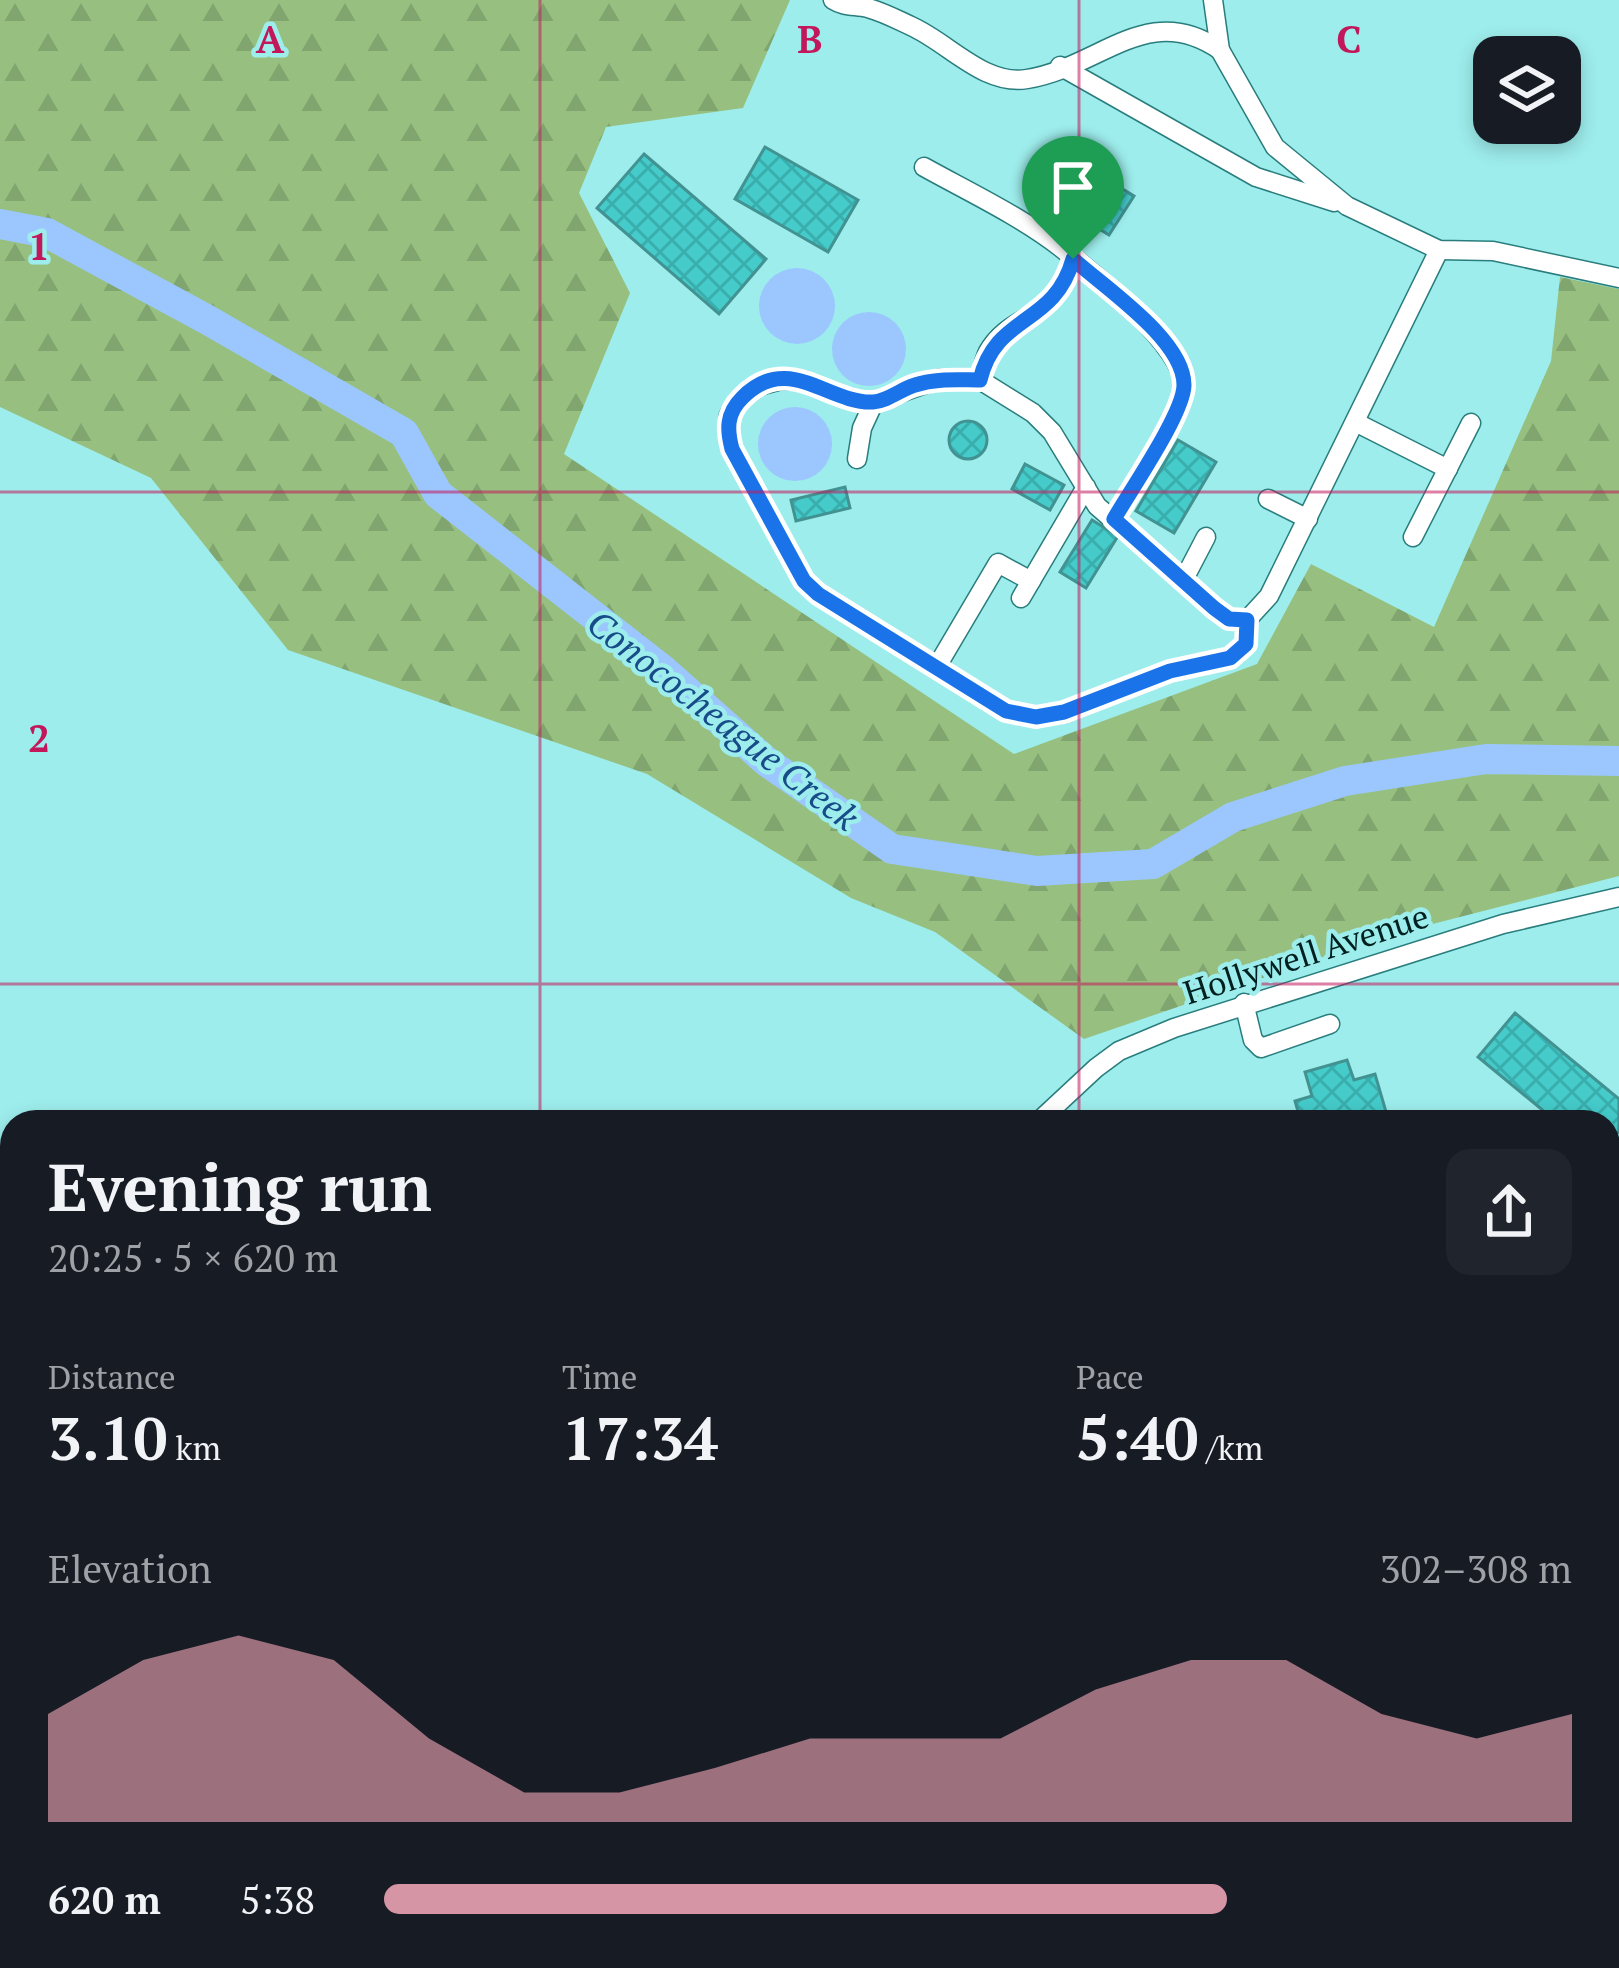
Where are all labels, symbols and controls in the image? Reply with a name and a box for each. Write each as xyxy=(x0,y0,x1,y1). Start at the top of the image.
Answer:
text: A xyxy=(256,12,285,64)
text: B xyxy=(797,12,823,64)
text: C xyxy=(1336,12,1362,64)
map controls xyxy=(1473,36,1581,144)
button: layers xyxy=(1473,36,1581,144)
pin xyxy=(1022,136,1124,259)
icon: arrive xyxy=(1040,154,1106,220)
text: 1 xyxy=(28,219,50,271)
water label: Conococheague Creek xyxy=(578,599,869,841)
text: 2 xyxy=(28,711,50,763)
street label: Hollywell Avenue xyxy=(1178,894,1434,1013)
text: Evening run xyxy=(48,1142,432,1230)
button: share xyxy=(1446,1149,1572,1275)
text: 20:25 · 5 × 620 m xyxy=(48,1231,338,1283)
text: Distance xyxy=(48,1355,175,1398)
text: Time xyxy=(562,1355,637,1398)
text: Pace xyxy=(1076,1355,1144,1398)
text: 3.10 xyxy=(48,1398,167,1477)
text: 17:34 xyxy=(562,1398,718,1477)
text: 5:40 xyxy=(1076,1398,1198,1477)
text: km xyxy=(167,1426,221,1469)
text: /km xyxy=(1198,1426,1263,1469)
text: Elevation xyxy=(48,1542,212,1594)
text: 302–308 m xyxy=(1380,1542,1572,1594)
text: 620 m xyxy=(48,1873,161,1925)
text: 5:38 xyxy=(240,1873,315,1925)

